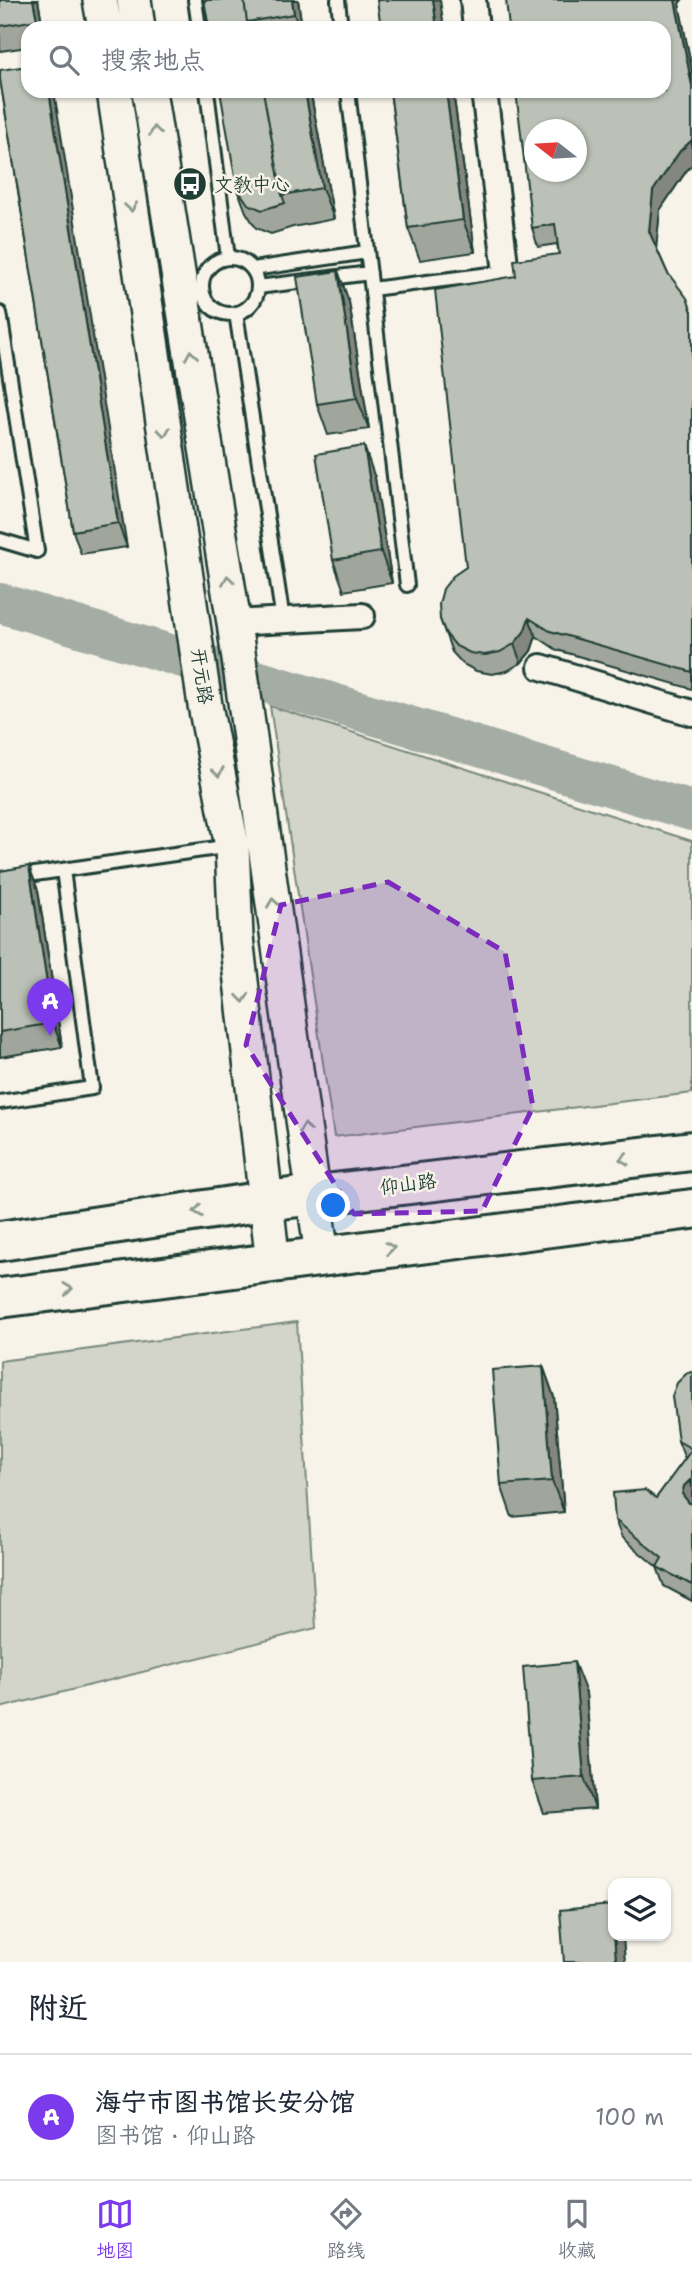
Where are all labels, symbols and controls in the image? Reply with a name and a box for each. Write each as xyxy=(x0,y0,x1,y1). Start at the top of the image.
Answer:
search box xyxy=(21,21,671,98)
icon: search xyxy=(45,41,83,79)
text: 搜索地点 xyxy=(101,42,205,77)
north arrow xyxy=(524,119,587,182)
one-way arrow xyxy=(148,125,163,137)
bus stop icon: 文教中心 xyxy=(171,165,209,203)
place label: 文教中心 xyxy=(214,172,290,197)
one-way arrow xyxy=(124,201,139,213)
one-way arrow xyxy=(184,349,199,361)
one-way arrow xyxy=(156,426,171,438)
one-way arrow xyxy=(220,574,235,586)
street label: 开元路 xyxy=(186,646,218,706)
one-way arrow xyxy=(209,766,224,778)
one-way arrow xyxy=(266,897,281,908)
pin: A xyxy=(27,978,73,1036)
one-way arrow xyxy=(236,992,251,1004)
one-way arrow xyxy=(298,1122,313,1134)
one-way arrow xyxy=(618,1152,630,1167)
street label: 仰山路 xyxy=(378,1168,438,1200)
your location xyxy=(316,1188,350,1222)
one-way arrow xyxy=(192,1203,204,1218)
one-way arrow xyxy=(384,1240,395,1255)
one-way arrow xyxy=(62,1282,74,1297)
map controls xyxy=(608,1878,671,1941)
button: layers xyxy=(608,1878,671,1941)
text: 附近 xyxy=(28,1987,88,2028)
text: 海宁市图书馆长安分馆 xyxy=(95,2084,355,2119)
text: A xyxy=(42,2102,60,2132)
text: 100 m xyxy=(595,2102,664,2132)
text: 图书馆 · 仰山路 xyxy=(95,2120,255,2150)
tab: 地图 xyxy=(96,2195,134,2263)
tab: 路线 xyxy=(327,2195,365,2263)
tab: 收藏 xyxy=(558,2195,596,2263)

